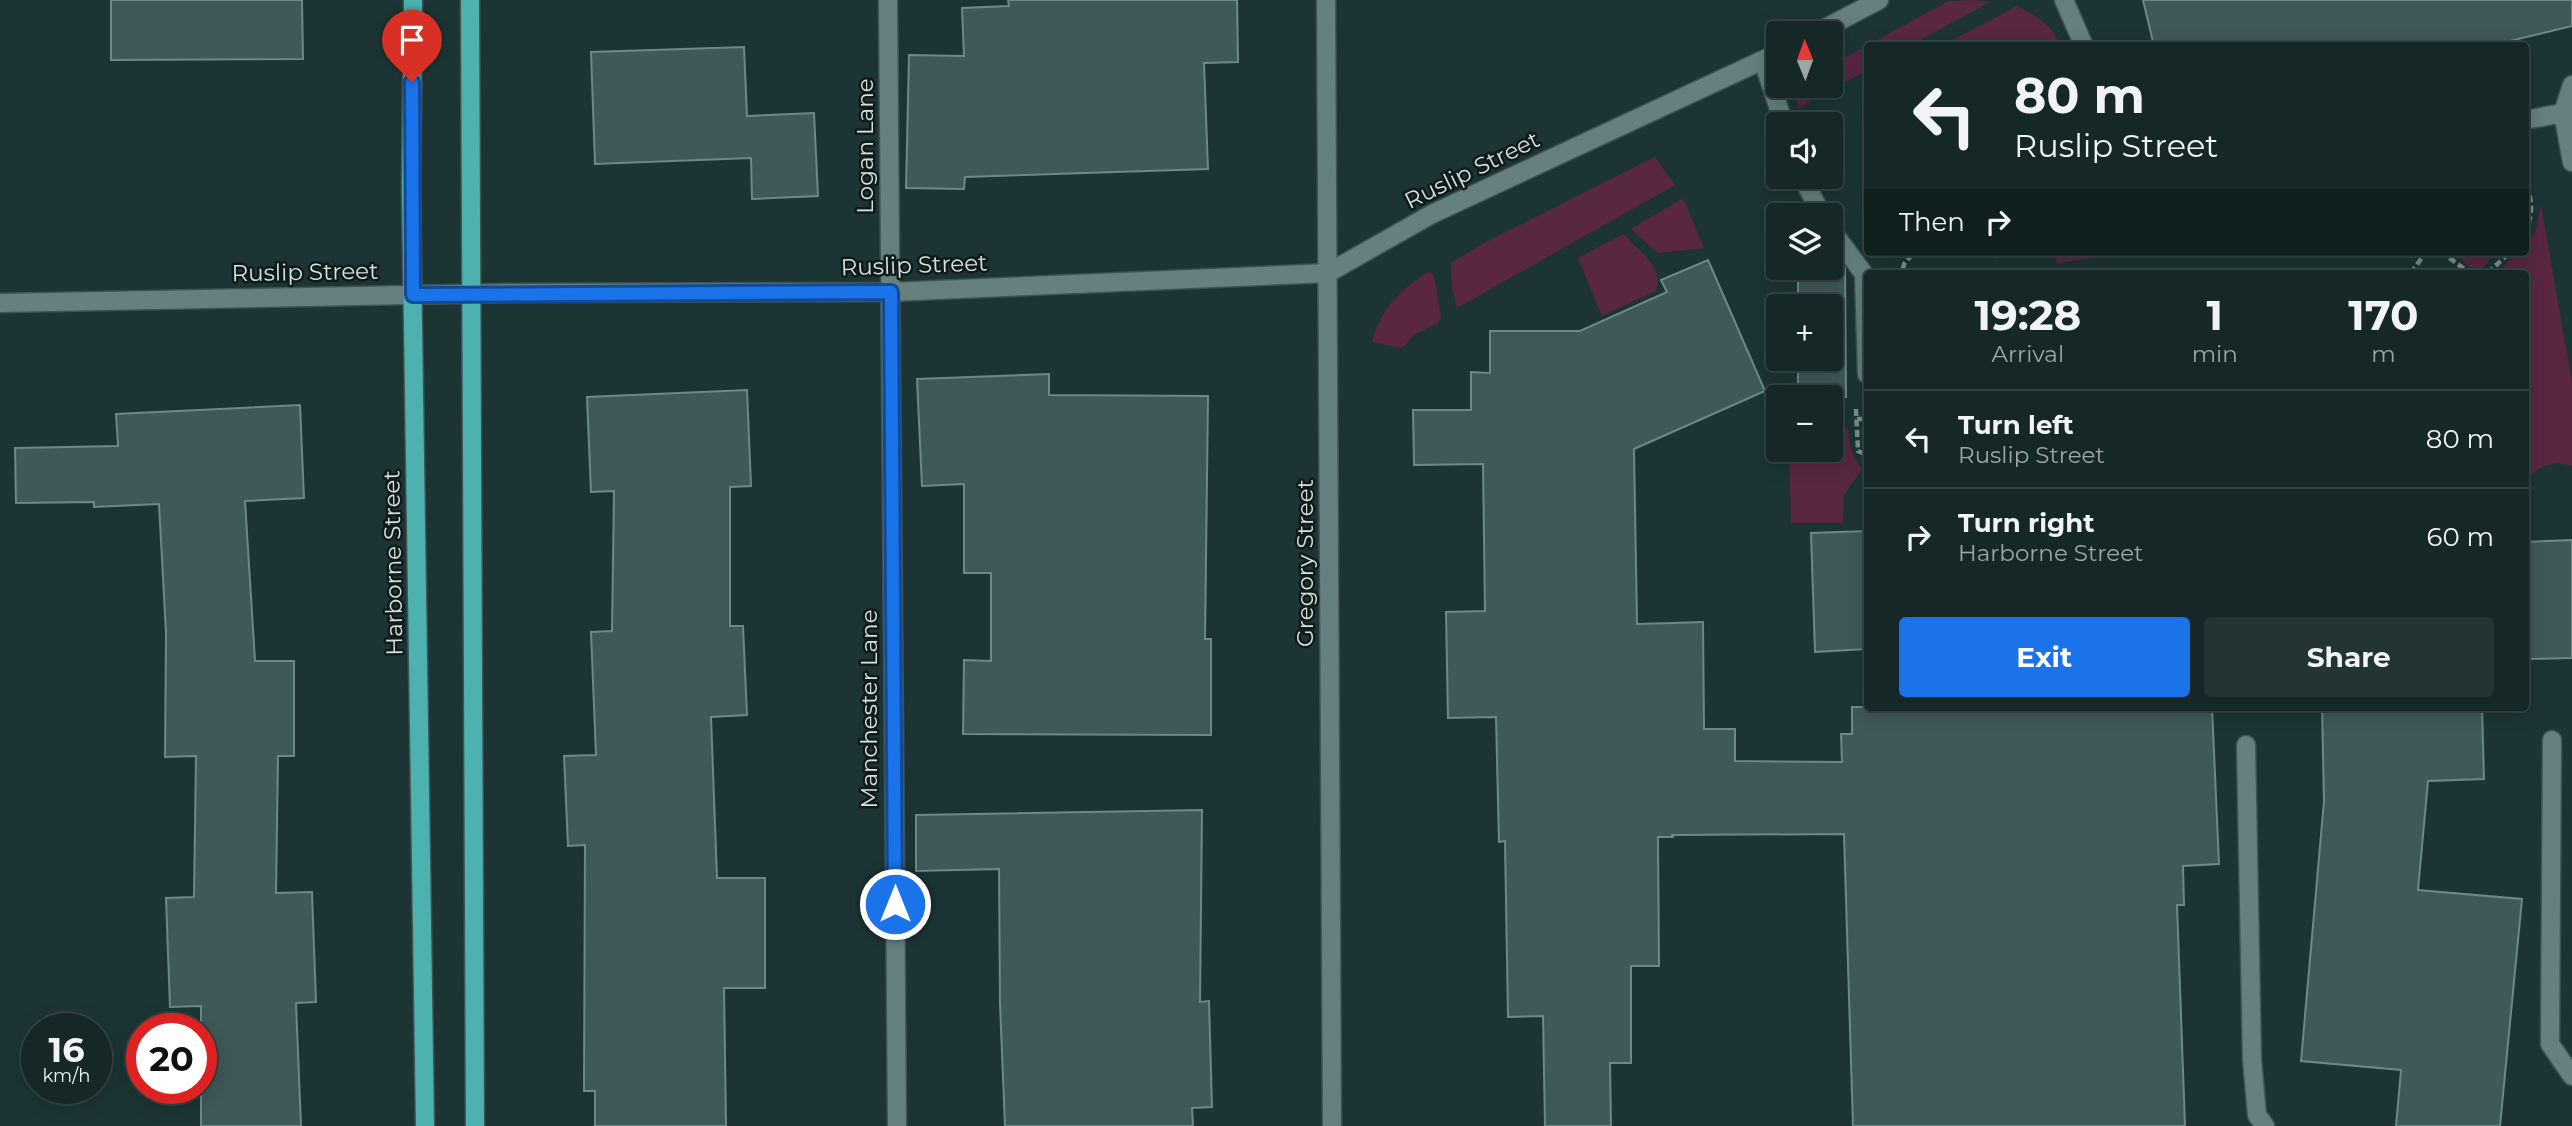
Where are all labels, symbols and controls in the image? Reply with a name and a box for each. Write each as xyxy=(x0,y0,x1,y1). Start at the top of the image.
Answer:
pin xyxy=(382,10,442,82)
icon: arrive xyxy=(393,21,431,59)
north arrow xyxy=(1766,21,1843,98)
map controls xyxy=(1766,21,1843,462)
text: 80 m xyxy=(2014,66,2145,125)
icon: left xyxy=(1899,70,1990,161)
street label: Logan Lane xyxy=(851,78,879,214)
button: sound xyxy=(1766,112,1843,189)
street label: Ruslip Street xyxy=(1400,125,1544,215)
text: Ruslip Street xyxy=(2014,126,2218,165)
button: layers xyxy=(1766,203,1843,280)
icon: right xyxy=(1979,203,2017,241)
text: Then xyxy=(1899,206,1965,238)
street label: Ruslip Street xyxy=(840,248,988,282)
street label: Ruslip Street xyxy=(231,257,379,287)
text: 19:28 xyxy=(1974,289,2081,341)
text: 1 xyxy=(2207,289,2223,341)
text: 170 xyxy=(2348,289,2419,341)
button: + xyxy=(1766,294,1843,371)
text: Arrival xyxy=(1992,340,2064,368)
text: min xyxy=(2192,340,2238,368)
text: m xyxy=(2371,340,2396,368)
button: − xyxy=(1766,385,1843,462)
text: Turn left xyxy=(1958,409,2074,441)
icon: left xyxy=(1899,420,1937,458)
text: 80 m xyxy=(2426,423,2494,455)
text: Ruslip Street xyxy=(1958,441,2105,469)
street label: Harborne Street xyxy=(377,470,409,656)
street label: Gregory Street xyxy=(1291,479,1319,647)
text: Turn right xyxy=(1958,507,2094,539)
icon: right xyxy=(1899,518,1937,556)
text: 60 m xyxy=(2427,521,2494,553)
text: Harborne Street xyxy=(1958,539,2143,567)
street label: Manchester Lane xyxy=(855,609,883,809)
button: Exit xyxy=(1899,617,2190,697)
button: Share xyxy=(2204,617,2494,697)
position arrow xyxy=(858,867,932,941)
speed limit sign: 20 xyxy=(126,1013,217,1104)
text: 16 xyxy=(48,1028,85,1071)
text: km/h xyxy=(42,1065,91,1087)

